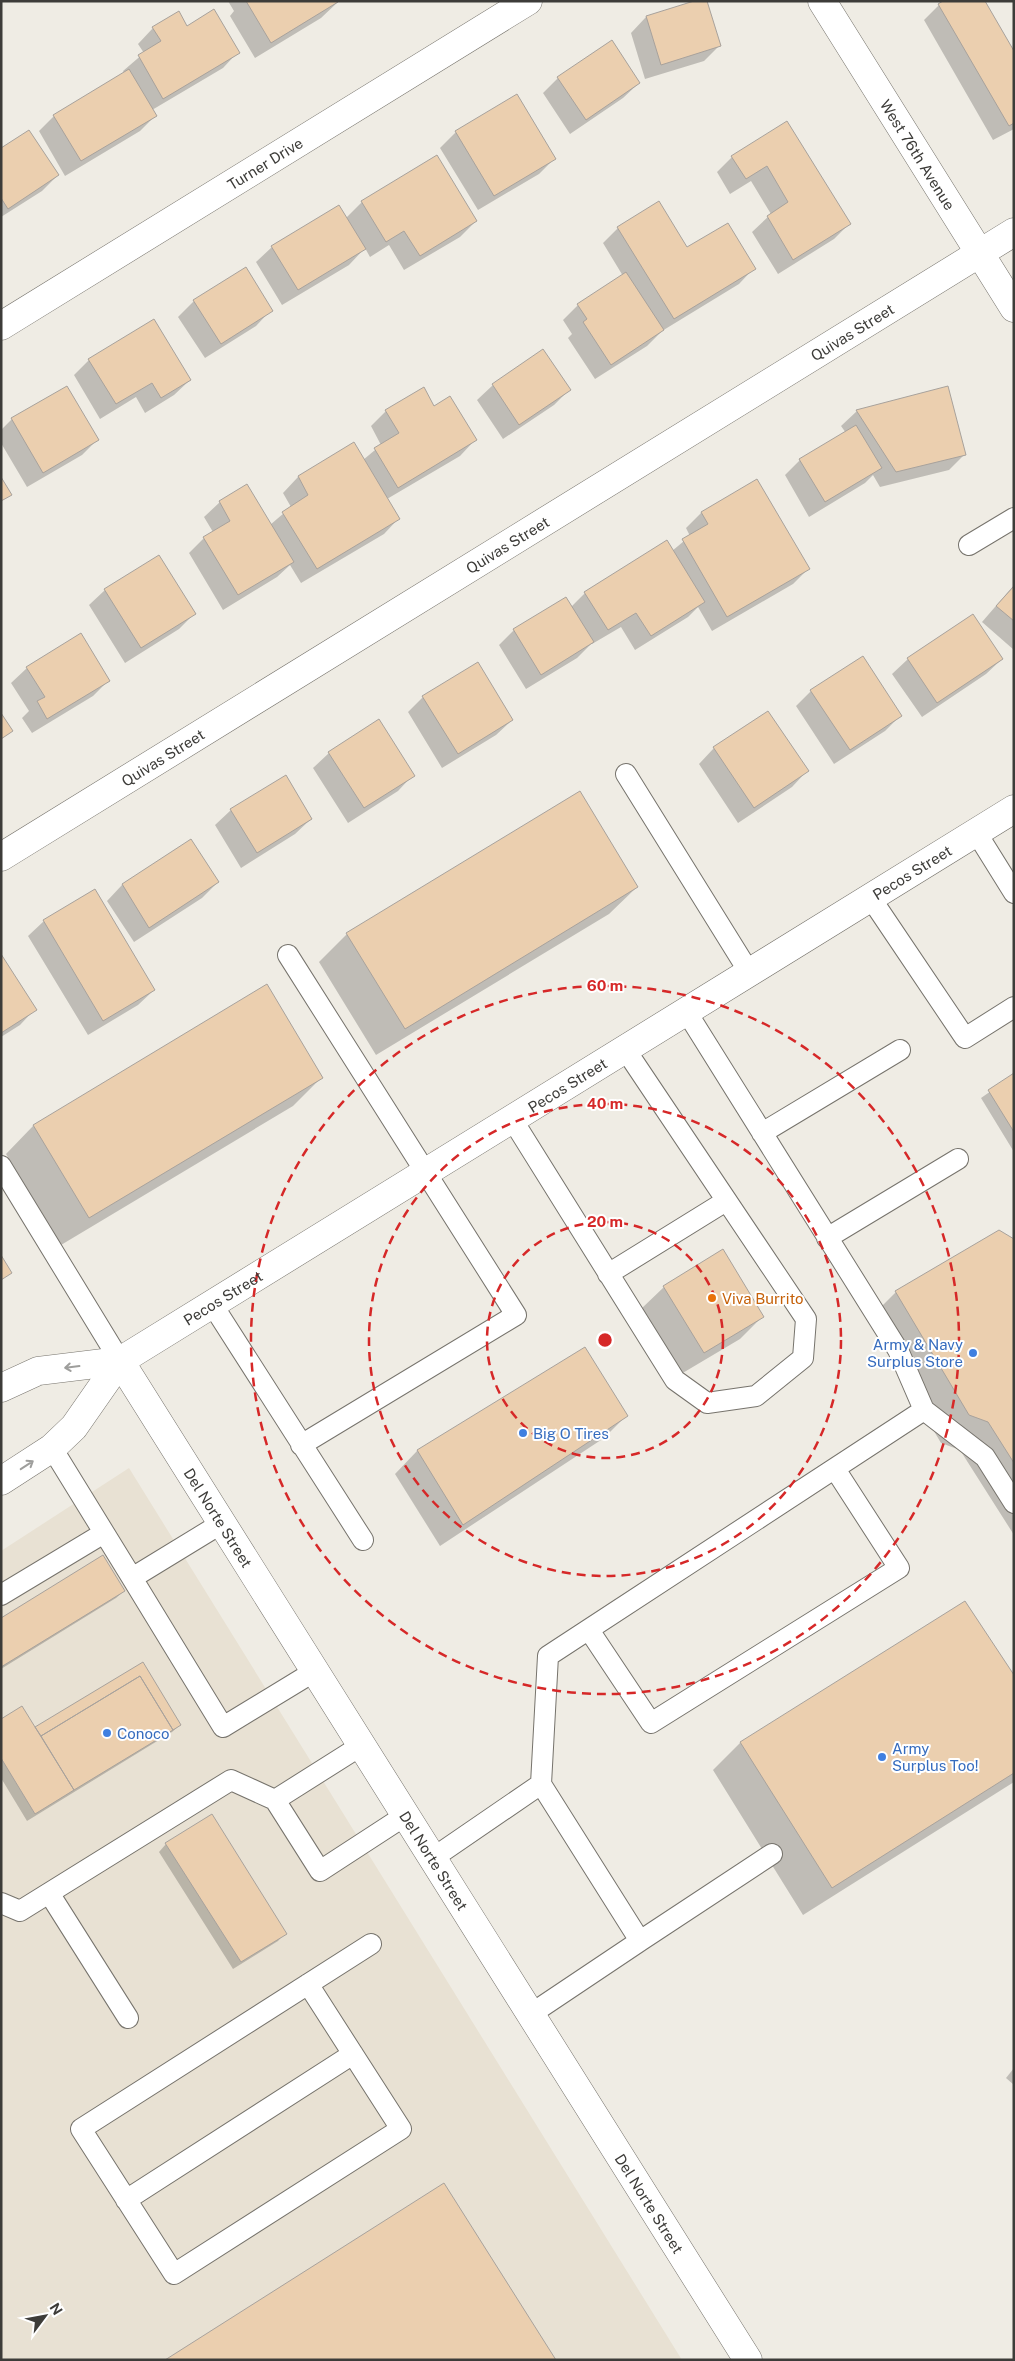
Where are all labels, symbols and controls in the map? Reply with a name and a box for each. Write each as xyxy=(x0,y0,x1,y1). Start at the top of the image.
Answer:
street label: West 76th Avenue xyxy=(877,96,959,213)
street label: Turner Drive xyxy=(224,134,306,193)
street label: Quivas Street xyxy=(807,300,897,364)
street label: Quivas Street xyxy=(463,512,552,577)
street label: Quivas Street xyxy=(118,725,207,789)
street label: Pecos Street xyxy=(869,841,955,903)
text: 60 m xyxy=(587,977,623,994)
street label: Pecos Street xyxy=(525,1054,610,1116)
text: 40 m xyxy=(587,1095,623,1112)
text: 20 m xyxy=(587,1213,623,1230)
street label: Pecos Street xyxy=(180,1267,265,1328)
place label: Viva Burrito xyxy=(722,1290,804,1307)
marker: Viva Burrito xyxy=(706,1292,718,1304)
centre of rings xyxy=(596,1331,614,1349)
place label: Army & Navy Surplus Store xyxy=(867,1336,963,1370)
marker: Army & Navy Surplus Store xyxy=(967,1347,979,1359)
one-way arrow xyxy=(64,1362,80,1372)
place label: Big O Tires xyxy=(533,1425,609,1442)
marker: Big O Tires xyxy=(517,1427,529,1439)
one-way arrow xyxy=(19,1460,33,1470)
street label: Del Norte Street xyxy=(181,1465,256,1571)
place label: Conoco xyxy=(117,1725,170,1742)
marker: Conoco xyxy=(101,1727,113,1739)
place label: Army Surplus Too! xyxy=(892,1740,978,1774)
marker: Army Surplus Too! xyxy=(876,1751,888,1763)
street label: Del Norte Street xyxy=(396,1808,472,1913)
street label: Del Norte Street xyxy=(612,2151,687,2256)
north arrow xyxy=(20,2291,70,2341)
text: N xyxy=(46,2300,66,2318)

